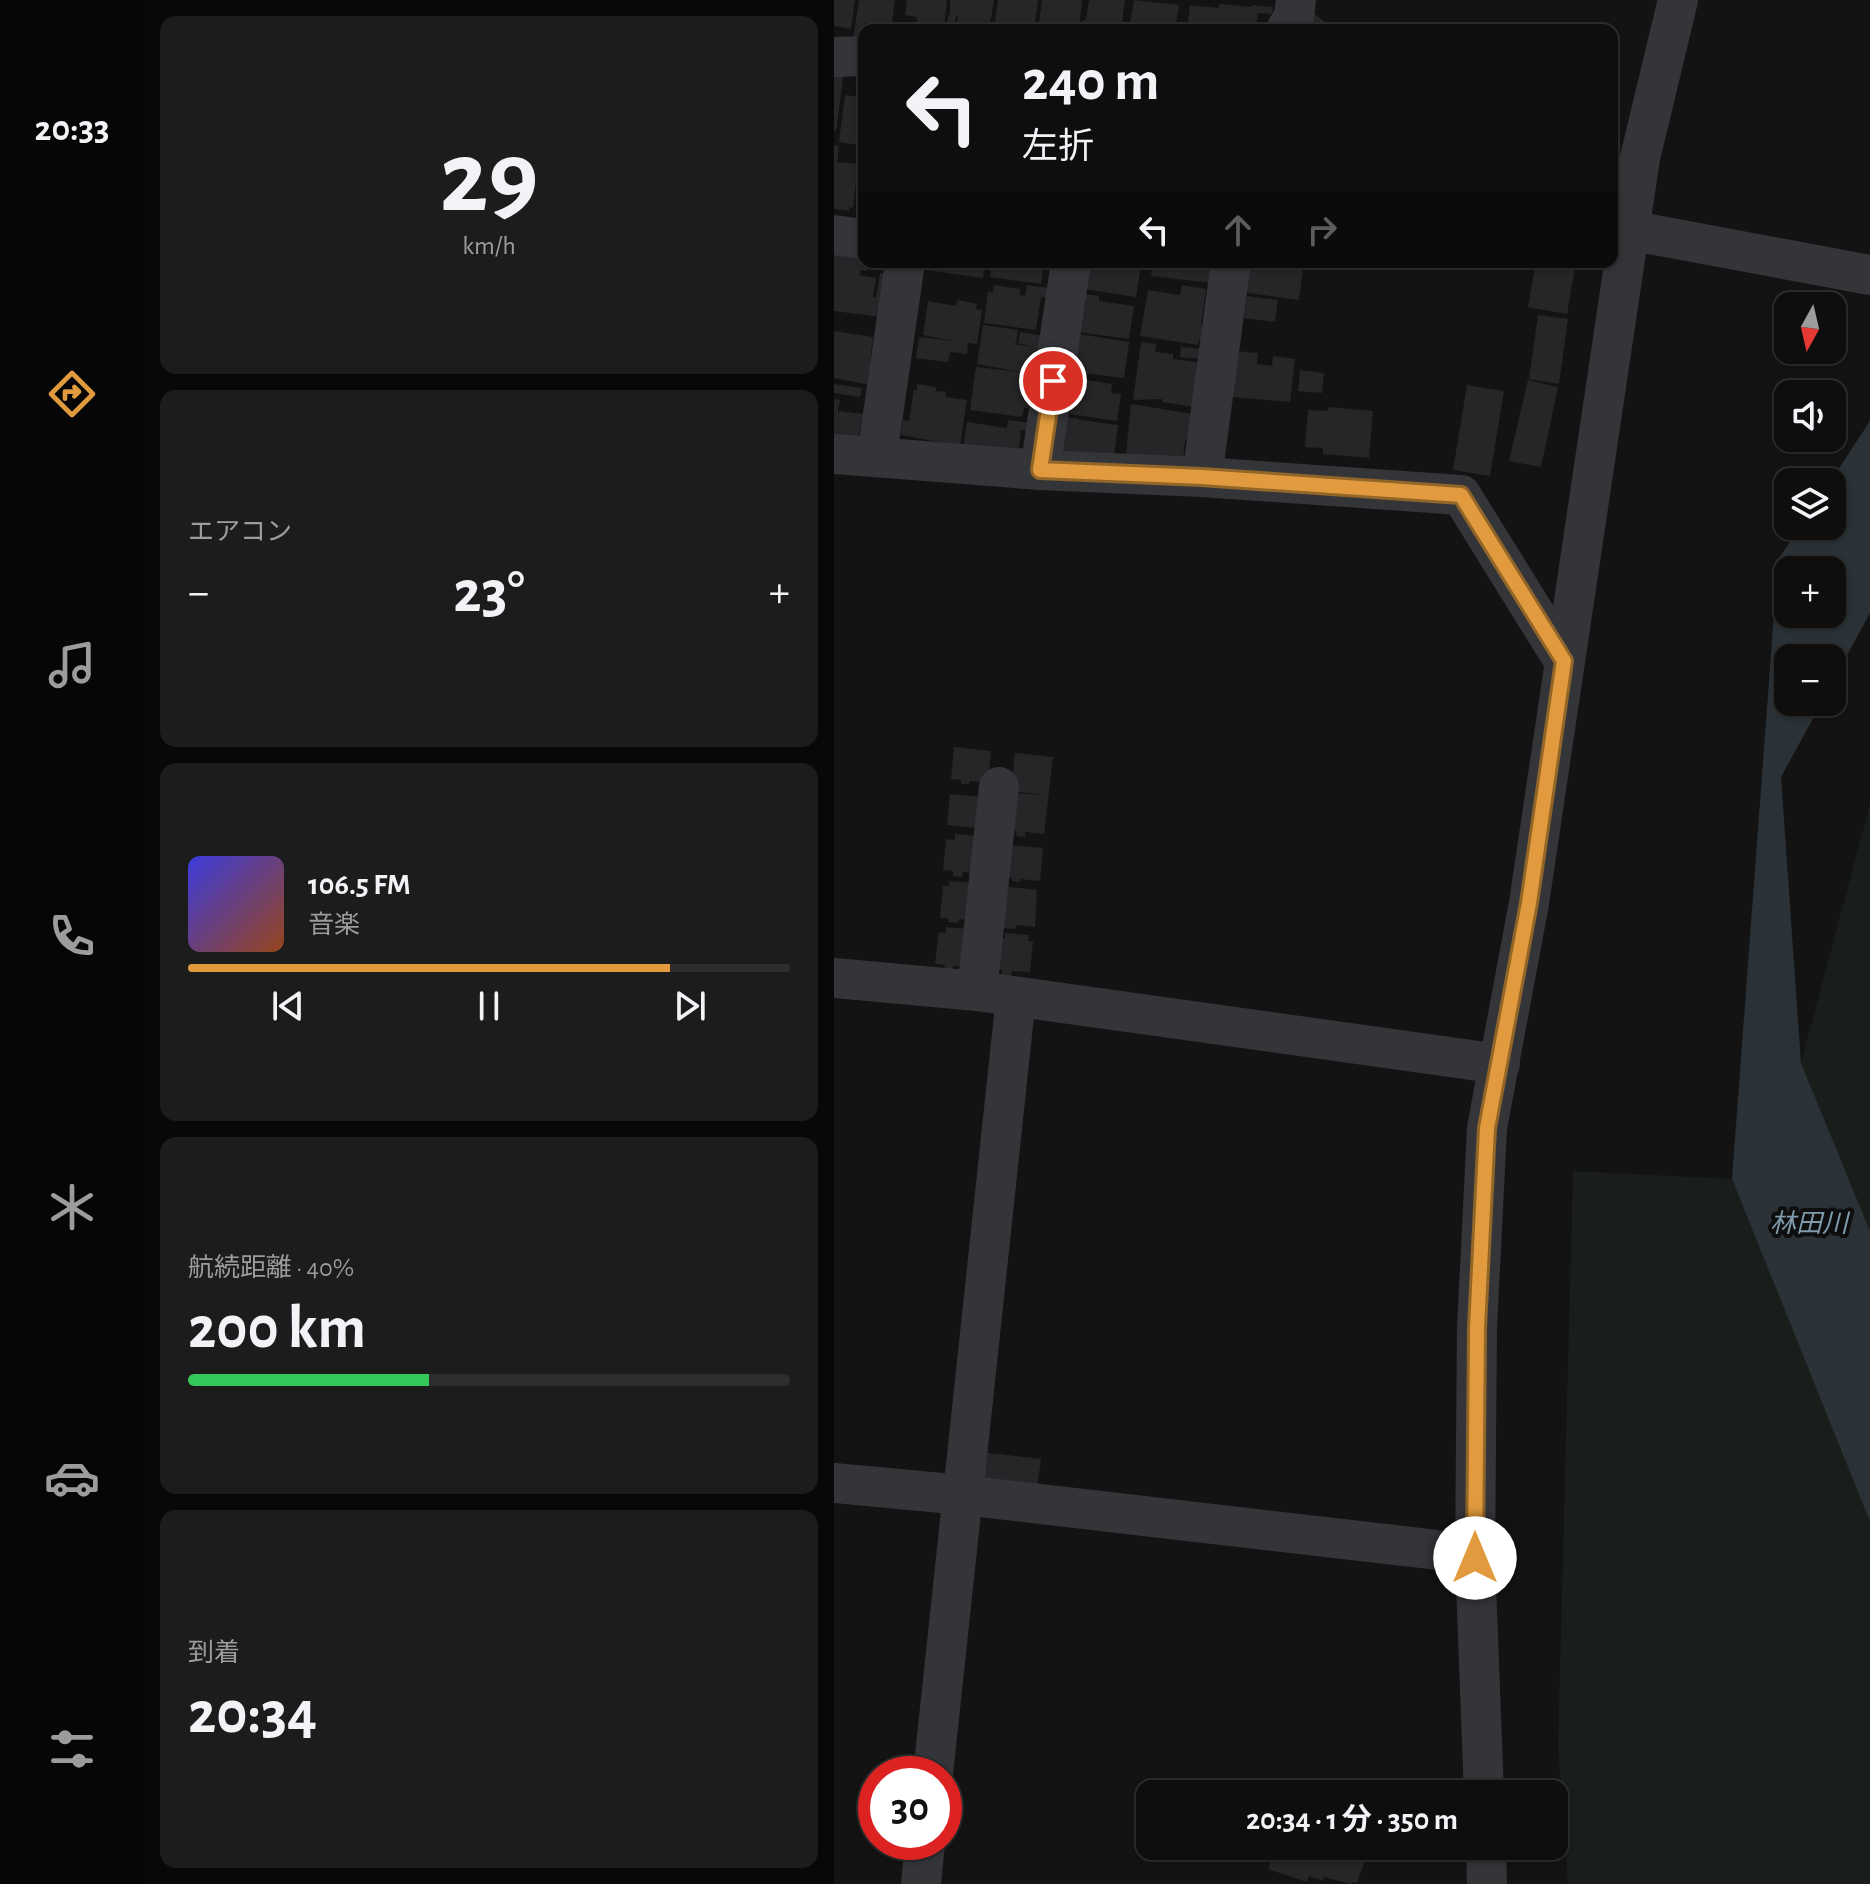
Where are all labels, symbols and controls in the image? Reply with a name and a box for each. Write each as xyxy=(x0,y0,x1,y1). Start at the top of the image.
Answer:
text: 240 m xyxy=(1022,54,1159,110)
icon: left xyxy=(890,56,994,160)
text: 20:33 xyxy=(35,111,110,147)
text: 29 xyxy=(439,127,539,231)
text: 左折 xyxy=(1022,129,1094,165)
icon: left xyxy=(1132,208,1176,252)
icon: ahead xyxy=(1216,208,1260,252)
icon: right xyxy=(1300,208,1344,252)
text: km/h xyxy=(462,233,516,259)
north arrow xyxy=(1774,292,1846,364)
map controls xyxy=(1774,292,1846,716)
pin xyxy=(1019,347,1087,415)
icon: arrive xyxy=(1031,359,1075,403)
icon: directions xyxy=(44,366,100,422)
button: sound xyxy=(1774,380,1846,452)
button: layers xyxy=(1774,468,1846,540)
text: エアコン xyxy=(188,519,292,545)
button: + xyxy=(1774,556,1846,628)
text: 23° xyxy=(453,563,525,623)
text: − xyxy=(188,571,209,615)
text: + xyxy=(769,571,790,615)
icon: music xyxy=(44,637,100,693)
button: − xyxy=(1774,644,1846,716)
text: 106.5 FM xyxy=(308,870,411,900)
icon: phone xyxy=(44,908,100,964)
text: 音楽 xyxy=(308,912,360,938)
icon: previous xyxy=(266,984,310,1028)
icon: pause xyxy=(467,984,511,1028)
icon: next xyxy=(668,984,712,1028)
icon: climate xyxy=(44,1179,100,1235)
water label: 林田川 xyxy=(1770,1210,1851,1237)
text: 航続距離 · 40% xyxy=(188,1255,354,1281)
text: 200 km xyxy=(188,1299,366,1359)
icon: car xyxy=(44,1450,100,1506)
position arrow xyxy=(1433,1516,1517,1600)
text: 到着 xyxy=(188,1640,240,1666)
text: 20:34 xyxy=(188,1684,317,1744)
icon: filters xyxy=(44,1721,100,1777)
speed limit sign: 30 xyxy=(858,1756,962,1860)
text: 20:34 · 1 分 · 350 m xyxy=(1246,1805,1458,1835)

